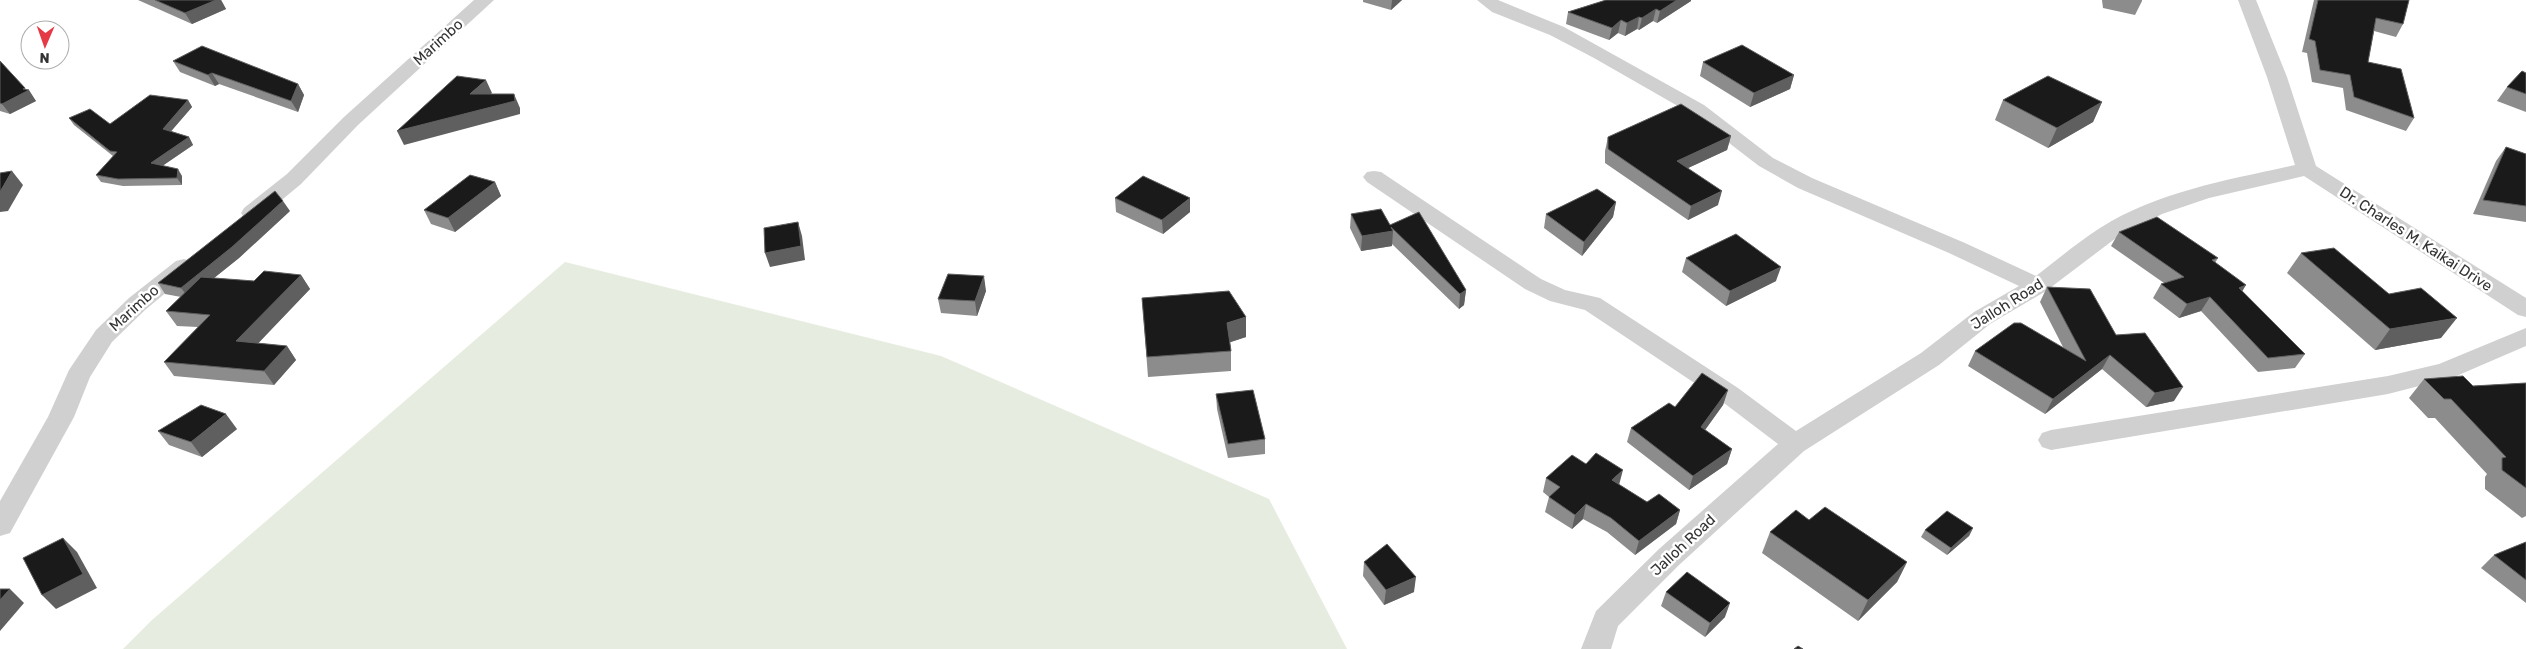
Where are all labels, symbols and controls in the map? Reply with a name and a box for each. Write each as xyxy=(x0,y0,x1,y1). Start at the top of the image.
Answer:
street label: Marimbo xyxy=(410,15,466,69)
north arrow xyxy=(20,20,70,70)
text: N xyxy=(39,49,50,66)
street label: Dr. Charles M. Kaikai Drive xyxy=(2336,183,2496,295)
street label: Jalloh Road xyxy=(1967,275,2047,333)
street label: Marimbo xyxy=(106,281,162,335)
street label: Jalloh Road xyxy=(1647,510,1719,580)

